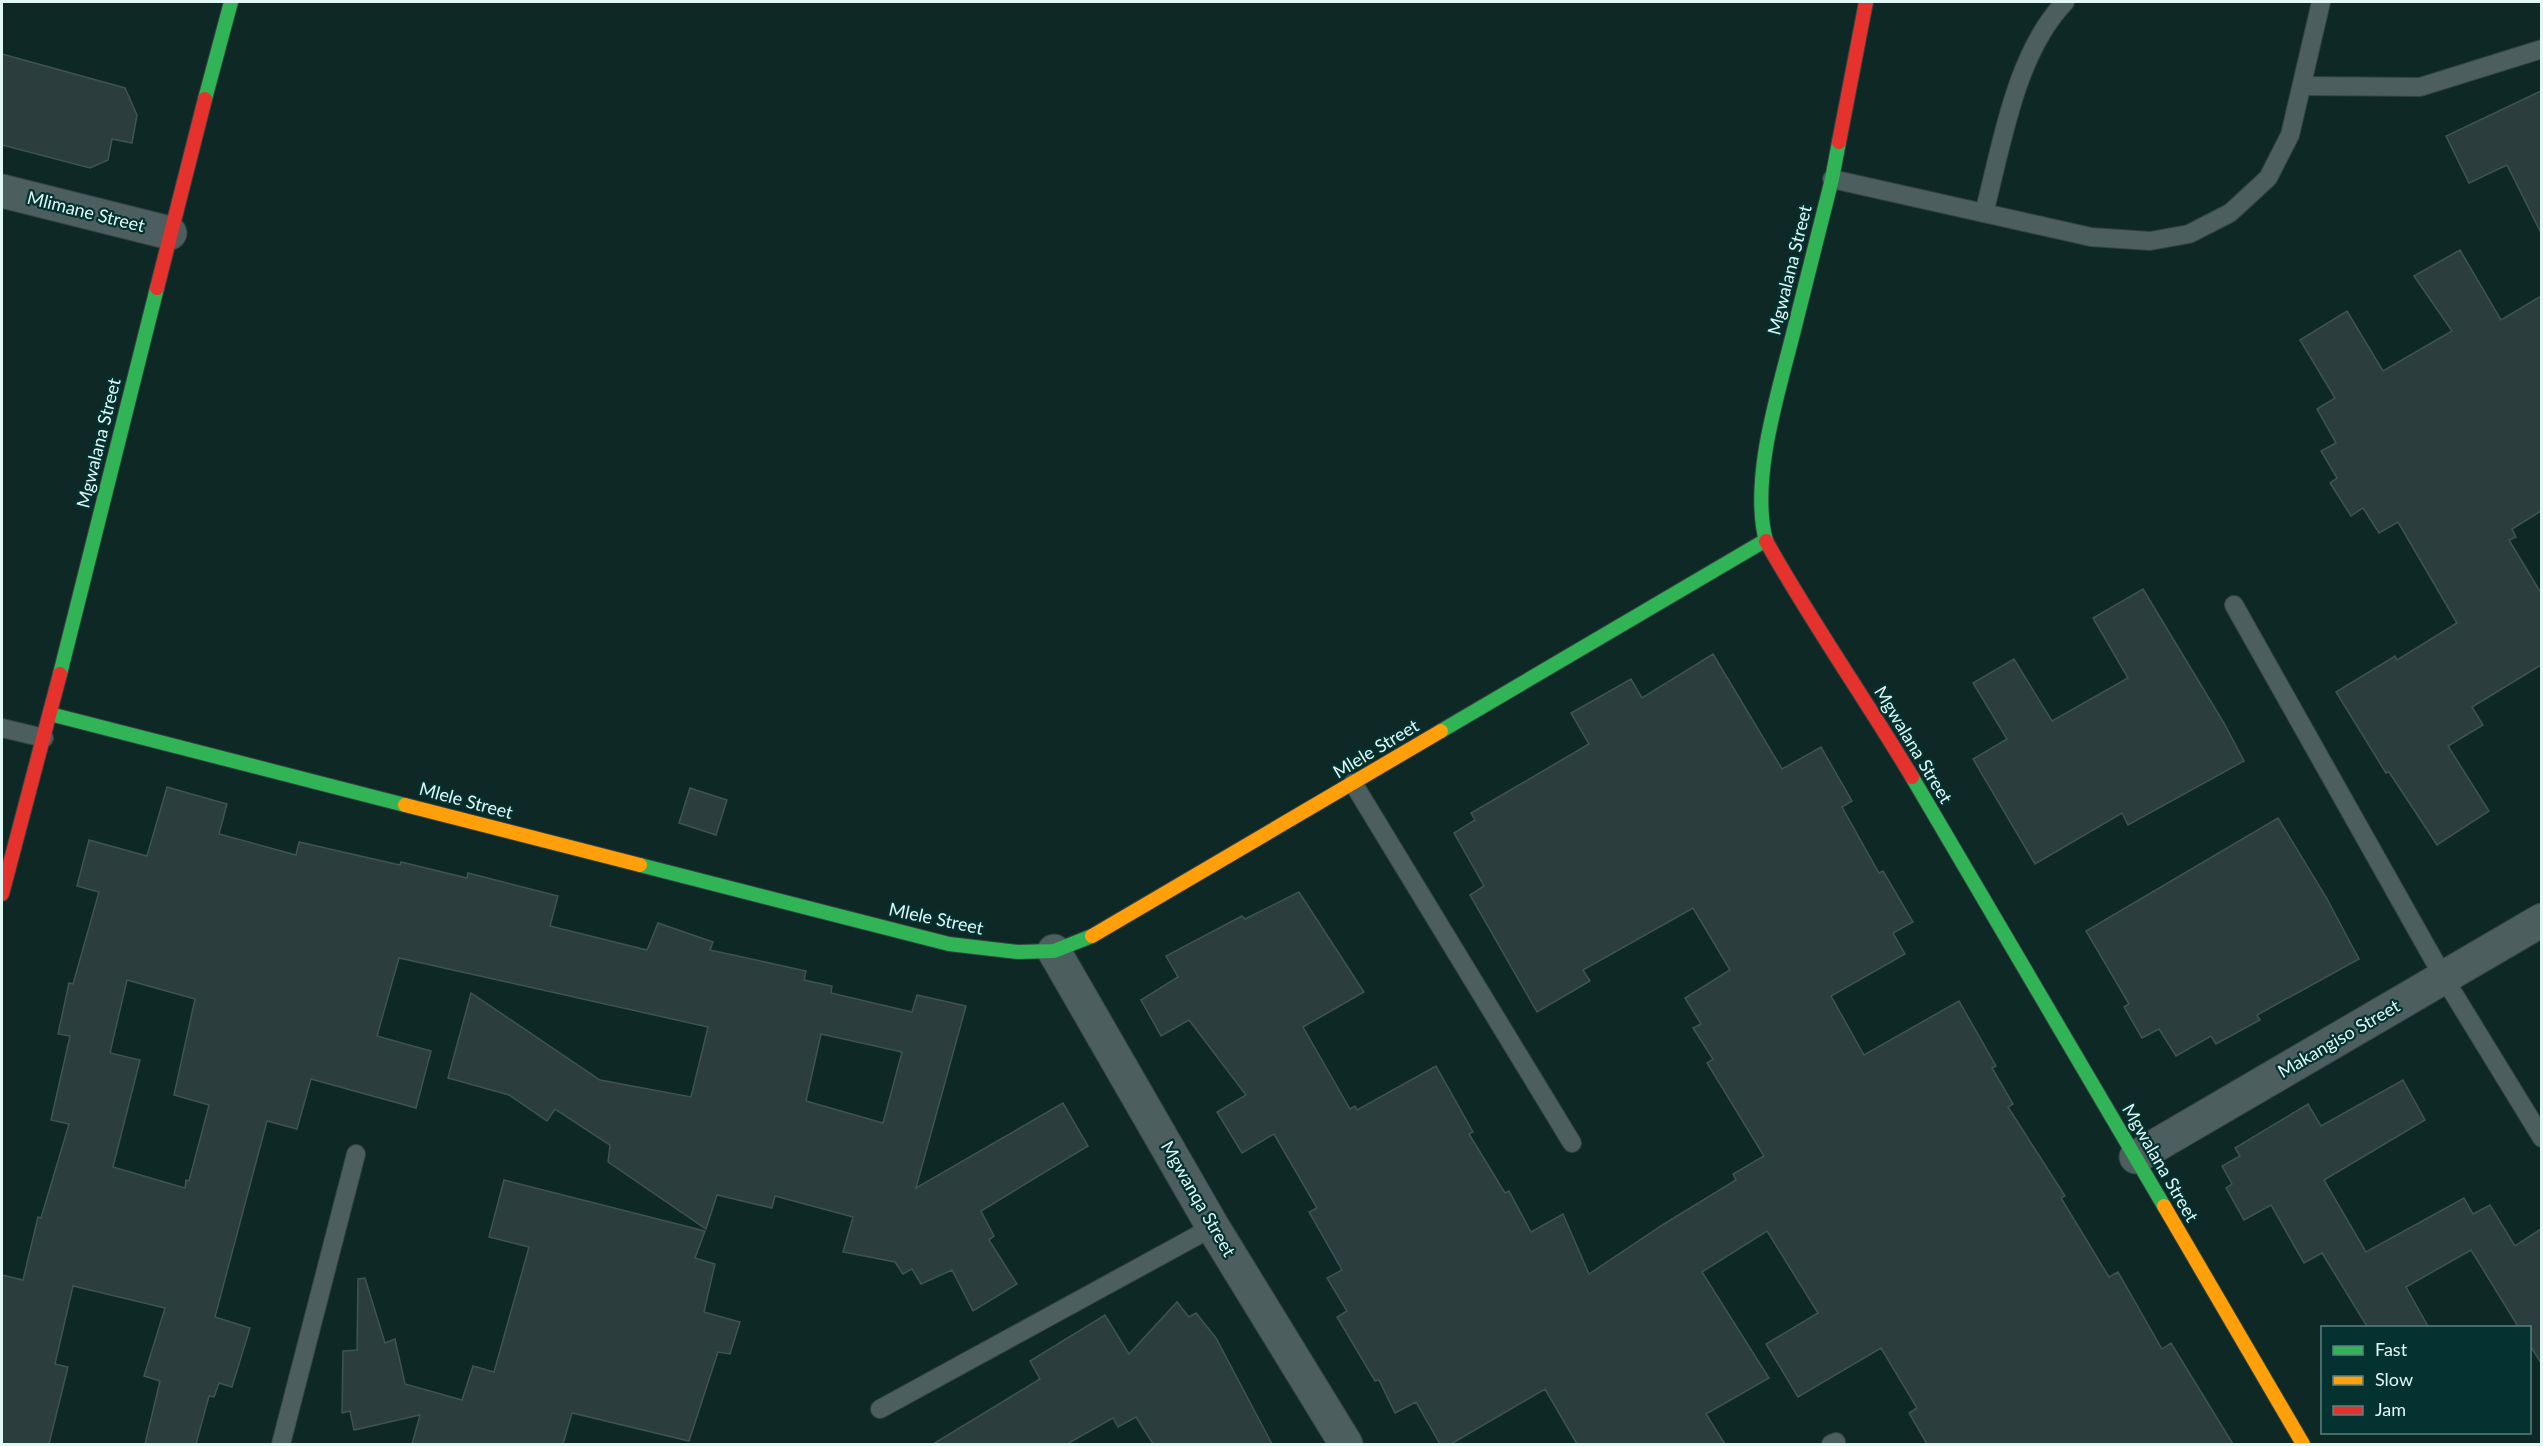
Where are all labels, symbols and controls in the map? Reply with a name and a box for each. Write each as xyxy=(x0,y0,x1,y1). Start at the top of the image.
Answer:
street label: Mlimane Street xyxy=(25,186,148,236)
street label: Mgwalana Street xyxy=(1762,202,1816,337)
street label: Mgwalana Street xyxy=(71,375,125,510)
street label: Mgwalana Street xyxy=(1870,682,1958,808)
street label: Mlele Street xyxy=(1329,714,1423,782)
street label: Mlele Street xyxy=(417,777,516,823)
street label: Mlele Street xyxy=(887,897,986,939)
street label: Makangiso Street xyxy=(2274,994,2404,1082)
street label: Mgwalana Street xyxy=(2118,1099,2204,1226)
street label: Mgwanqa Street xyxy=(1157,1137,1241,1261)
legend xyxy=(2321,1326,2531,1434)
text: Fast xyxy=(2375,1338,2408,1360)
text: Slow xyxy=(2375,1368,2413,1390)
text: Jam xyxy=(2375,1398,2406,1420)

